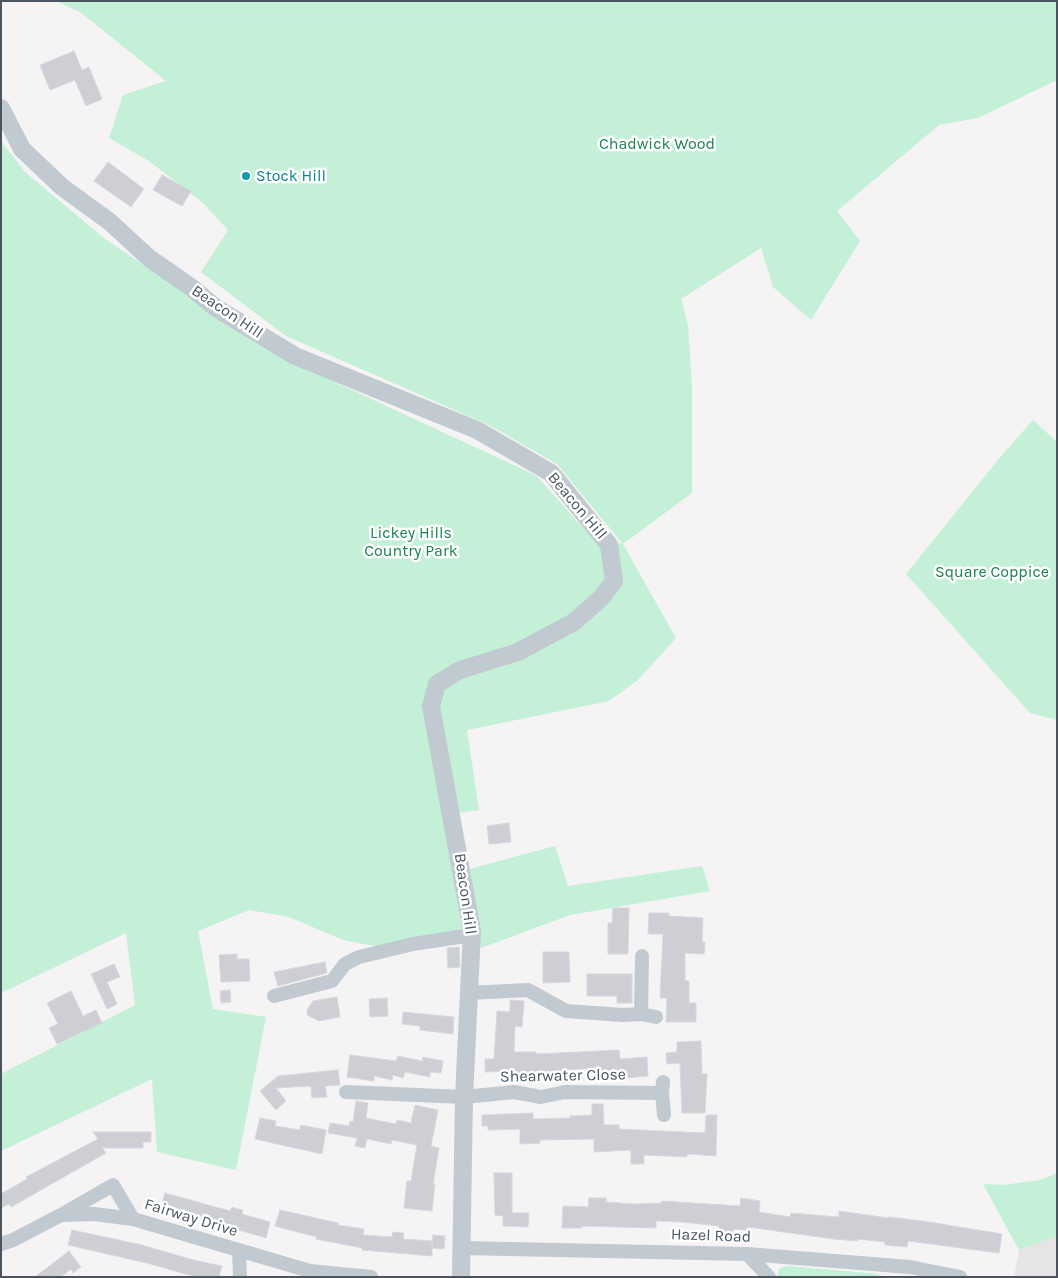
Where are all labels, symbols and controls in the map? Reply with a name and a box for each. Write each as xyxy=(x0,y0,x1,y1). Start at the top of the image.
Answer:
park label: Chadwick Wood xyxy=(599,134,715,154)
place label: Stock Hill xyxy=(256,166,326,186)
marker: Stock Hill xyxy=(240,170,252,182)
street label: Beacon Hill xyxy=(188,281,266,343)
street label: Beacon Hill xyxy=(543,468,611,544)
park label: Lickey Hills Country Park xyxy=(364,523,458,561)
park label: Square Coppice xyxy=(935,562,1049,582)
street label: Beacon Hill xyxy=(450,852,480,936)
street label: Shearwater Close xyxy=(500,1065,626,1087)
street label: Fairway Drive xyxy=(142,1195,240,1241)
street label: Hazel Road xyxy=(670,1225,752,1247)

